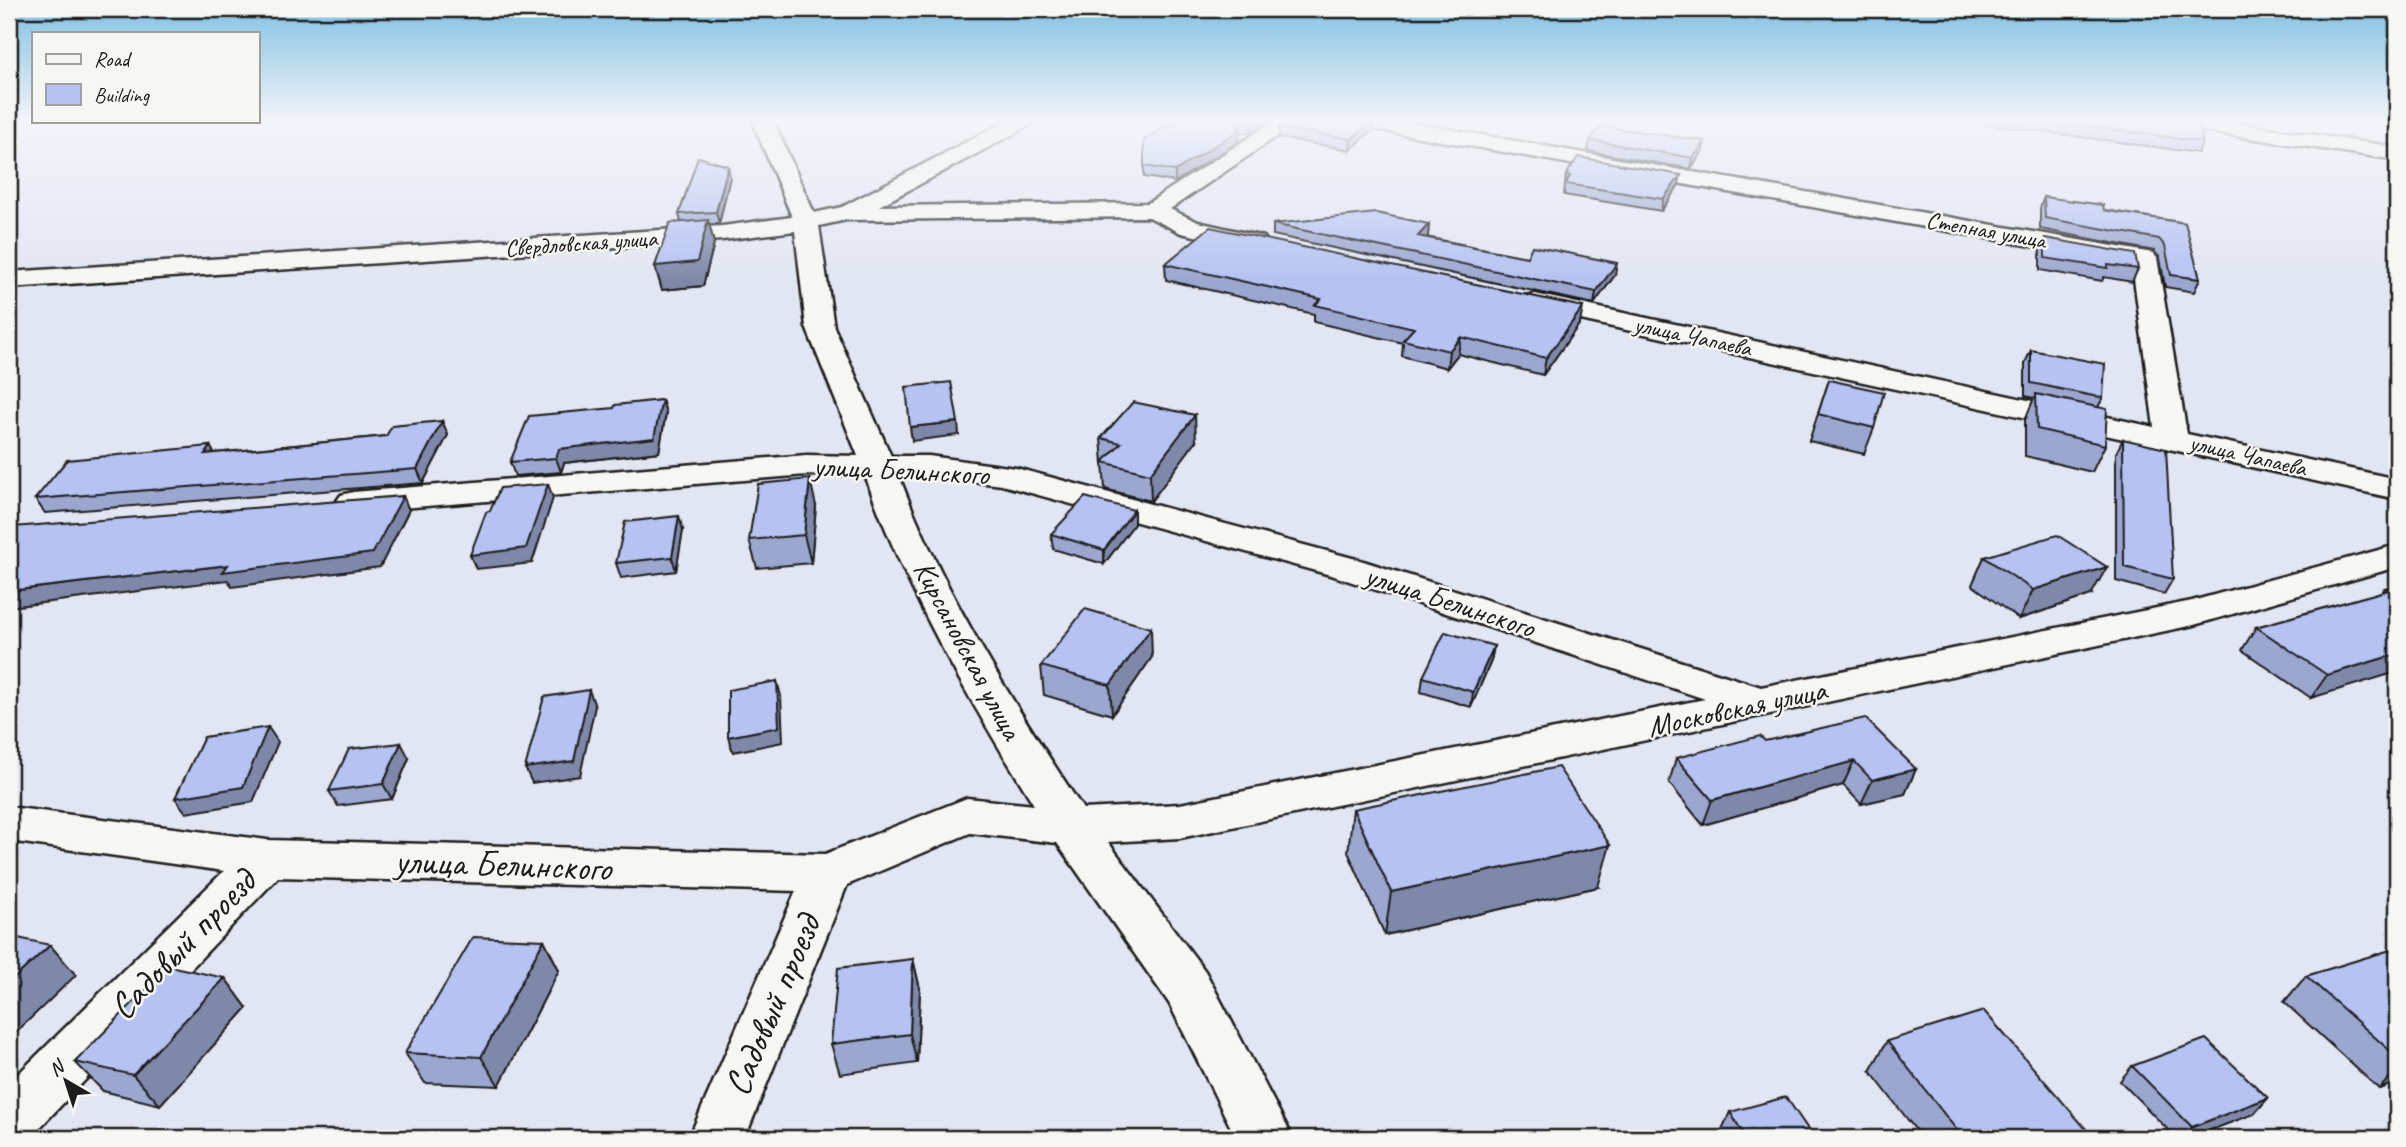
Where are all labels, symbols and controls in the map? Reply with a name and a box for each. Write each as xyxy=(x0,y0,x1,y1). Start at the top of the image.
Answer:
legend xyxy=(32,32,259,122)
text: Road xyxy=(94,46,133,72)
text: Building xyxy=(94,82,151,108)
street label: Степная улица xyxy=(1924,205,2050,256)
street label: Свердловская улица xyxy=(504,223,660,263)
street label: улица Чапаева xyxy=(1630,309,1756,363)
street label: улица Чапаева xyxy=(2185,427,2311,483)
street label: улица Белинского xyxy=(810,446,991,494)
street label: Кирсановская улица xyxy=(905,554,1032,748)
street label: улица Белинского xyxy=(1359,555,1541,647)
street label: Московская улица xyxy=(1644,670,1832,745)
street label: улица Белинского xyxy=(392,837,614,891)
street label: Садовый проезд xyxy=(99,857,268,1029)
street label: Садовый проезд xyxy=(713,905,832,1102)
north arrow xyxy=(32,1046,102,1116)
text: N xyxy=(44,1054,71,1082)

